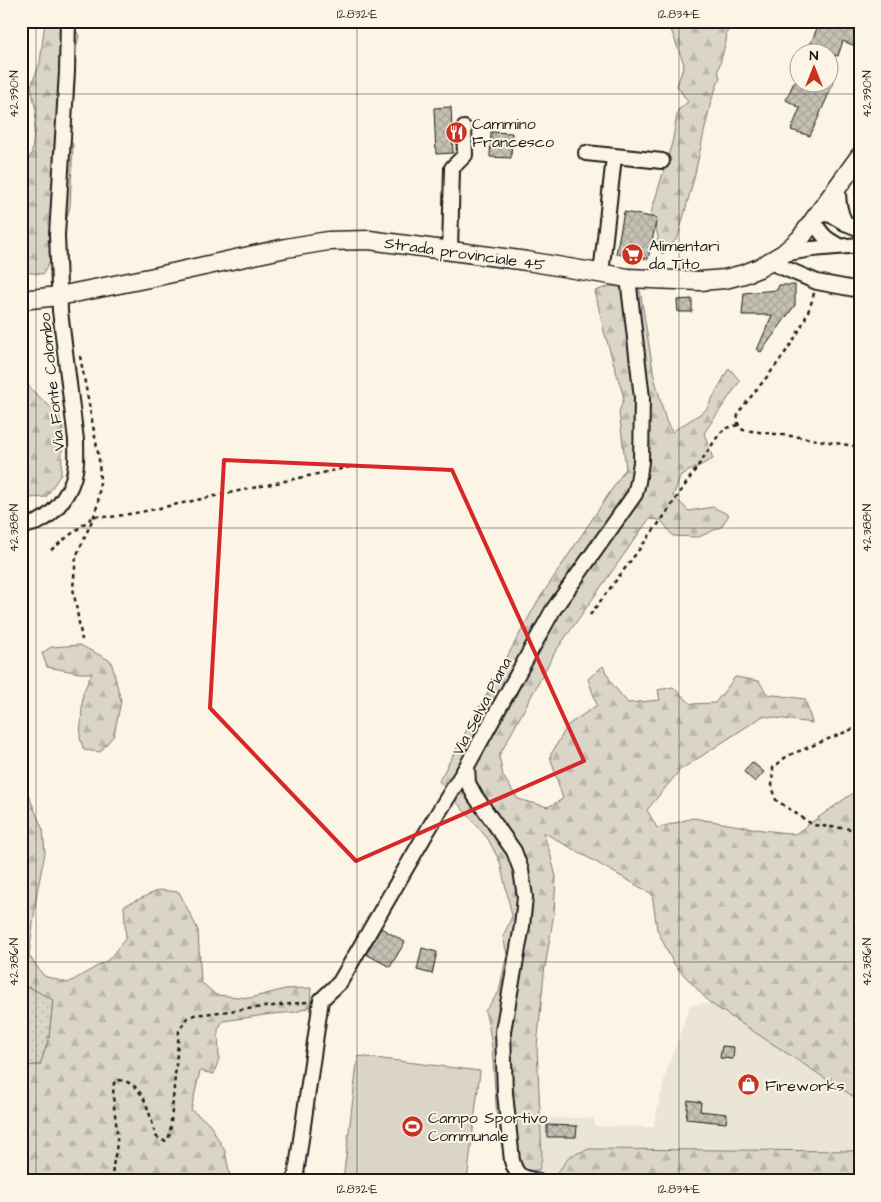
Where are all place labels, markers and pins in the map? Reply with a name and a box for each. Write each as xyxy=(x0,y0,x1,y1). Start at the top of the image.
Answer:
place label: Cammino Francesco xyxy=(472,113,554,153)
restaurant icon: Cammino Francesco xyxy=(444,120,468,144)
place label: Alimentari da Tito xyxy=(649,235,720,275)
supermarket icon: Alimentari da Tito xyxy=(621,242,645,266)
shop icon: Fireworks xyxy=(737,1073,761,1097)
place label: Fireworks xyxy=(765,1075,845,1097)
place label: Campo Sportivo Communale xyxy=(428,1107,547,1147)
sports icon: Campo Sportivo Communale xyxy=(400,1114,424,1138)

